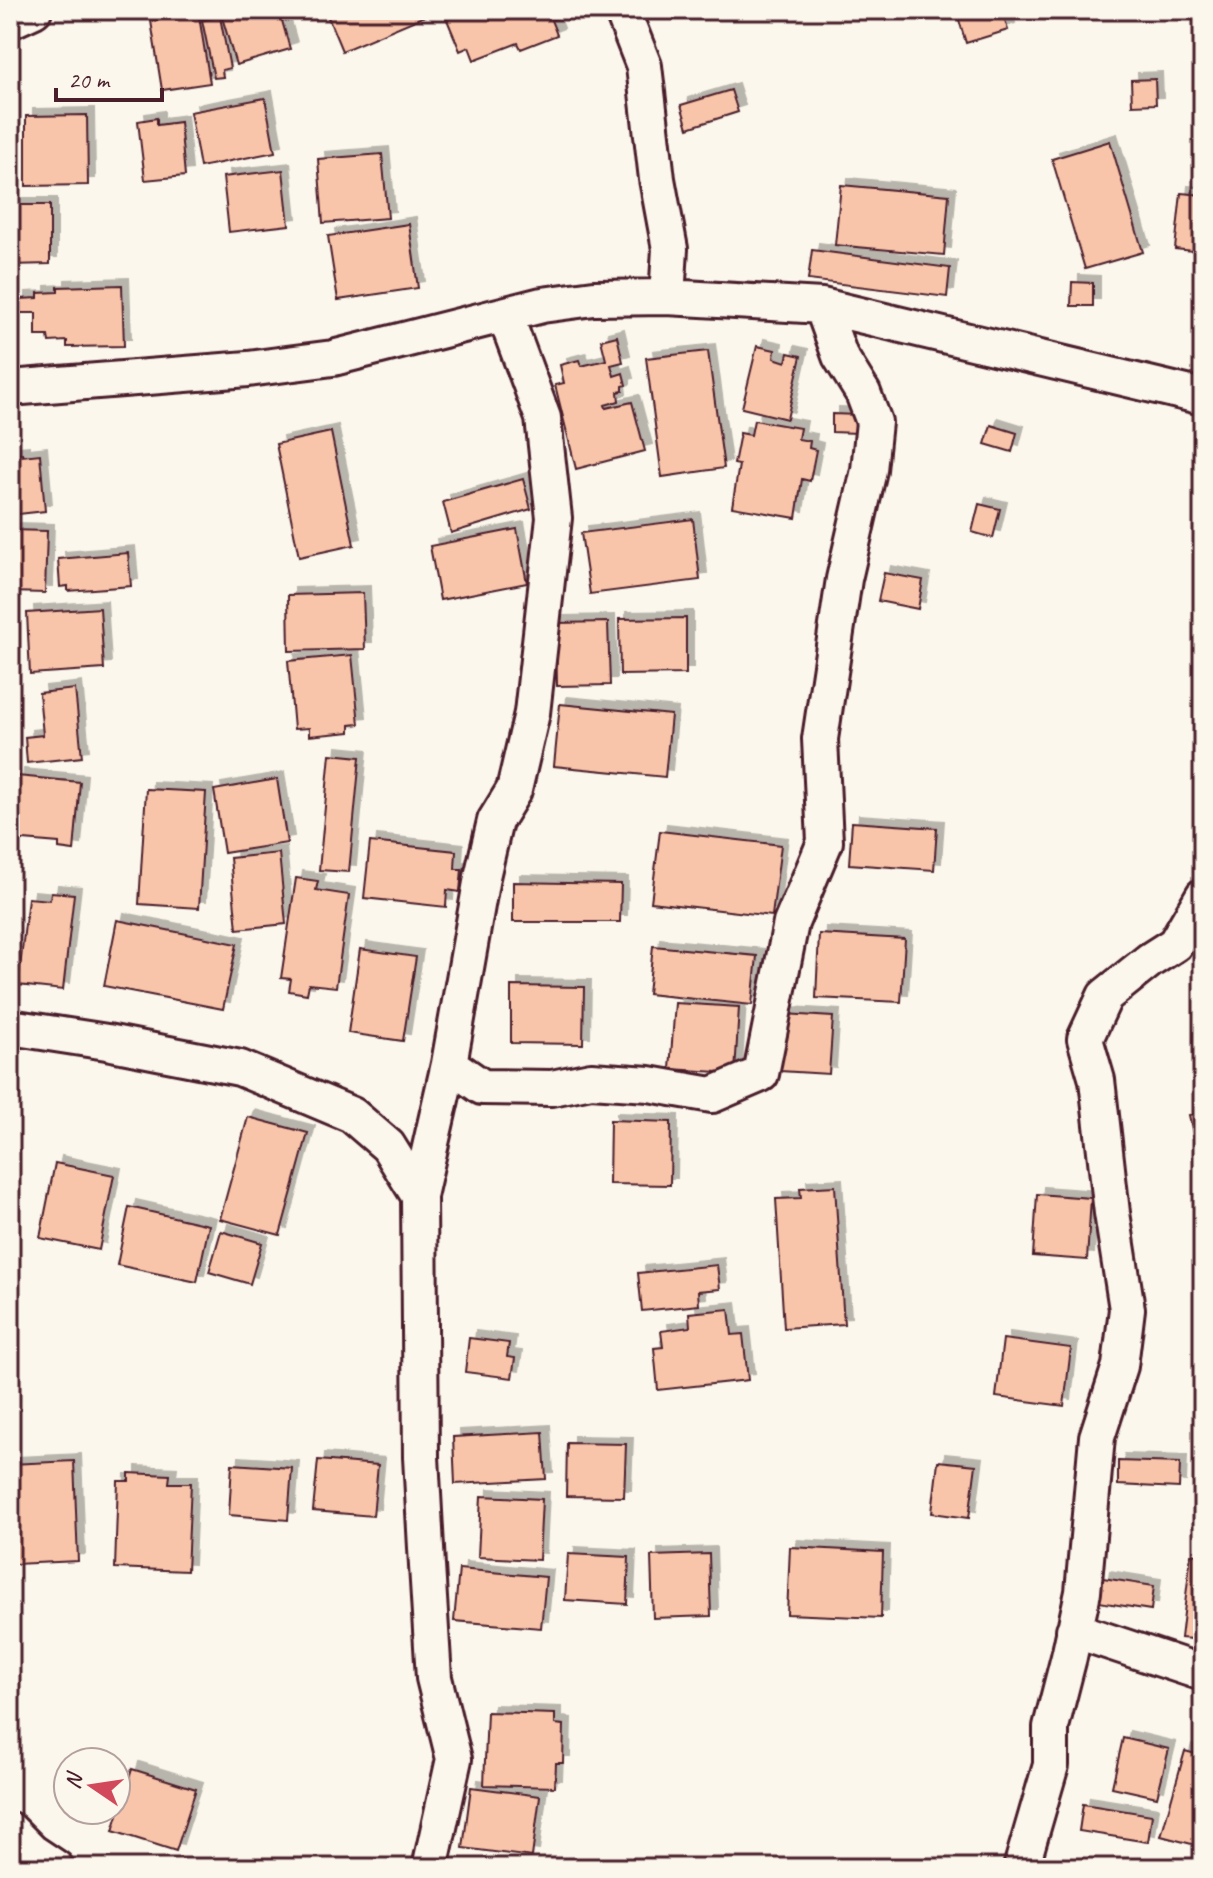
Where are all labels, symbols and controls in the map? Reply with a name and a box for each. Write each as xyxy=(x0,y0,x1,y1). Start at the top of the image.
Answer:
scale bar xyxy=(56,52,162,102)
text: 20 m xyxy=(68,65,111,95)
north arrow xyxy=(52,1746,132,1826)
text: N xyxy=(58,1769,89,1792)

